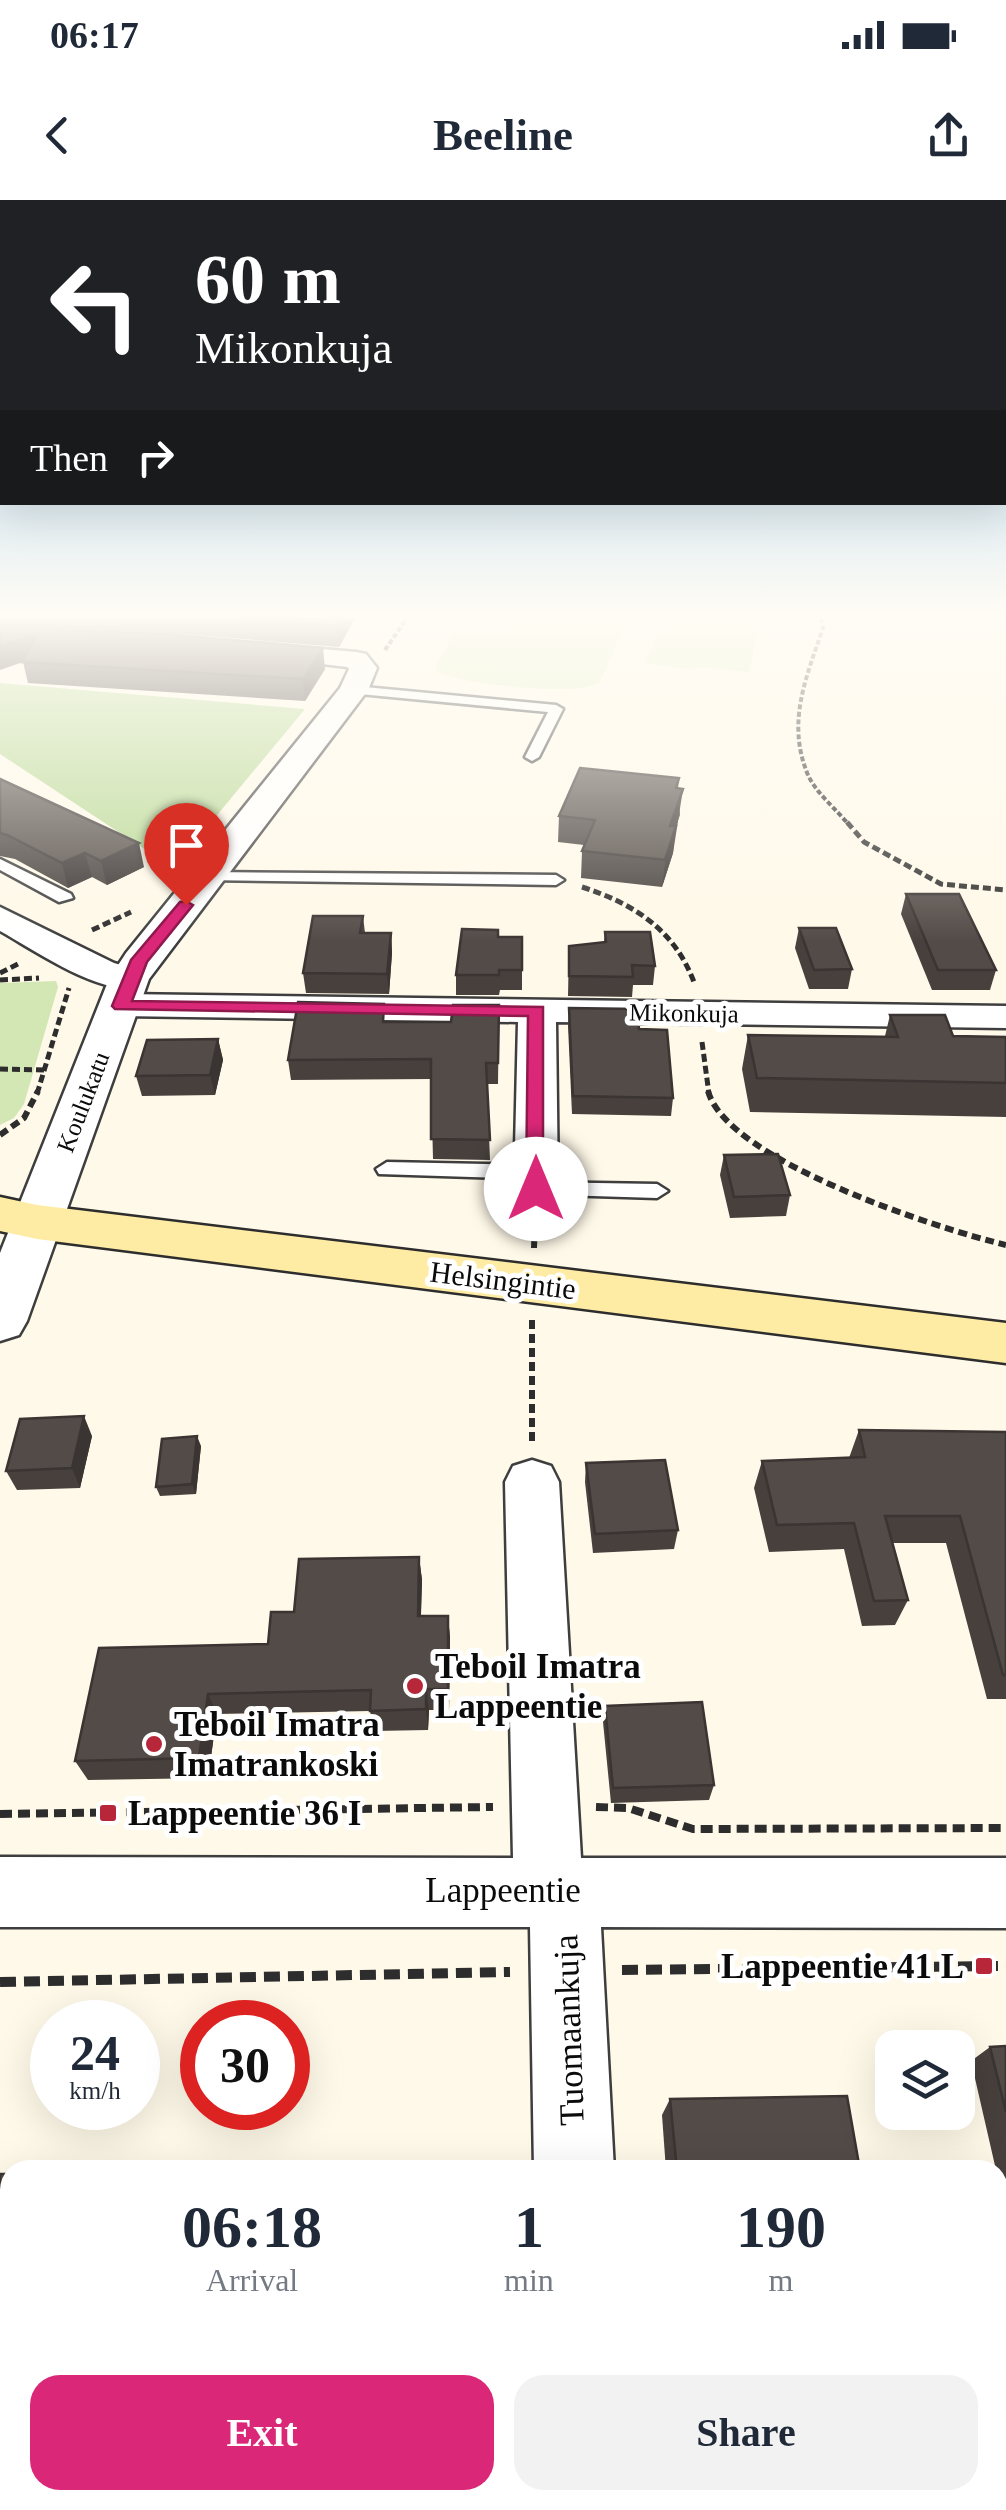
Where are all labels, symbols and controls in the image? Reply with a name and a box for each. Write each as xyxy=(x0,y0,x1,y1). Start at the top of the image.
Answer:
text: 06:17 xyxy=(50,14,139,56)
icon: back xyxy=(30,108,85,163)
icon: share xyxy=(921,108,976,163)
text: Beeline xyxy=(433,110,573,160)
icon: left xyxy=(30,240,160,370)
text: 60 m xyxy=(195,241,341,318)
text: Mikonkuja xyxy=(195,323,393,373)
icon: right xyxy=(128,430,183,485)
text: Then xyxy=(30,437,108,479)
pin xyxy=(144,803,229,906)
icon: arrive xyxy=(159,818,214,873)
street label: Mikonkuja xyxy=(629,999,739,1027)
street label: Koulukatu xyxy=(51,1047,115,1156)
position arrow xyxy=(484,1137,588,1241)
street label: Helsingintie xyxy=(428,1255,578,1305)
place label: Teboil Imatra Lappeentie xyxy=(435,1647,641,1726)
marker: Teboil Imatra Lappeentie xyxy=(404,1675,426,1697)
place label: Teboil Imatra Imatrankoski xyxy=(174,1705,380,1784)
marker: Teboil Imatra Imatrankoski xyxy=(143,1733,165,1755)
place label: Lappeentie 36 I xyxy=(128,1794,361,1833)
marker: Lappeentie 36 I xyxy=(97,1802,119,1824)
street label: Lappeentie xyxy=(425,1871,581,1910)
street label: Tuomaankuja xyxy=(546,1933,592,2126)
place label: Lappeentie 41 L xyxy=(721,1947,964,1986)
marker: Lappeentie 41 L xyxy=(973,1955,995,1977)
speed limit sign: 30 xyxy=(180,2000,310,2130)
text: 24 xyxy=(70,2025,120,2081)
map controls xyxy=(875,2030,975,2130)
button: layers xyxy=(875,2030,975,2130)
text: km/h xyxy=(69,2077,121,2104)
text: 06:18 xyxy=(182,2194,322,2260)
text: 1 xyxy=(514,2194,544,2260)
text: 190 xyxy=(736,2194,826,2260)
text: Arrival xyxy=(206,2262,298,2298)
text: min xyxy=(504,2262,554,2298)
text: m xyxy=(768,2262,793,2298)
button: Exit xyxy=(30,2375,494,2490)
button: Share xyxy=(514,2375,978,2490)

